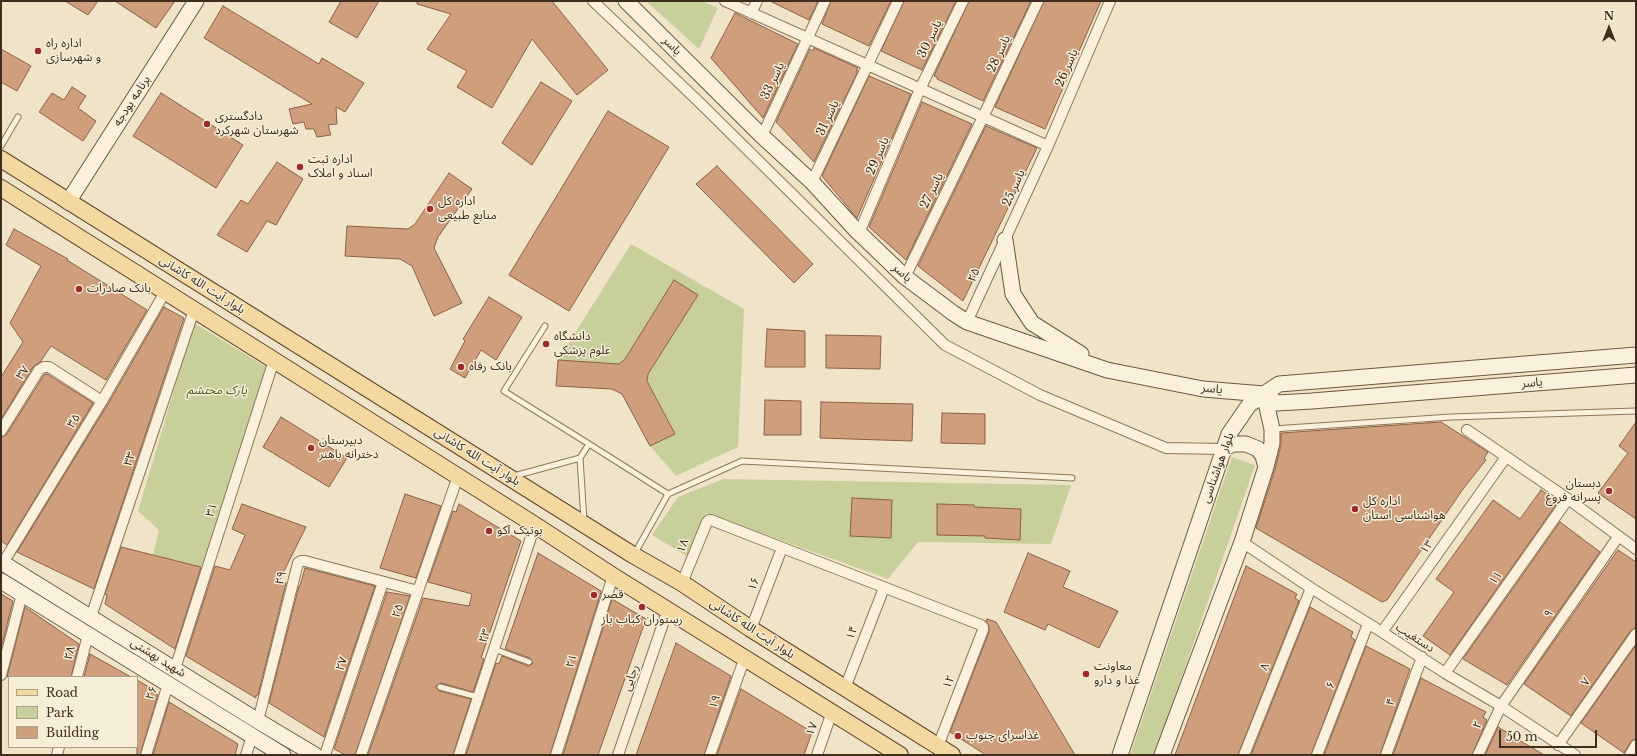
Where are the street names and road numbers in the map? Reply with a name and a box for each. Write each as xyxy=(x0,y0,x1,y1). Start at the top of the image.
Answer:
street label: یاسر 30 xyxy=(915,18,945,60)
street label: یاسر xyxy=(659,33,685,59)
street label: یاسر 28 xyxy=(984,33,1014,75)
street label: یاسر 26 xyxy=(1053,47,1081,89)
street label: یاسر 33 xyxy=(758,60,788,102)
street label: برنامه بودجه xyxy=(110,73,154,129)
street label: یاسر 31 xyxy=(814,98,842,138)
street label: یاسر 29 xyxy=(864,135,892,177)
street label: یاسر 25 xyxy=(1000,167,1028,209)
street label: یاسر 27 xyxy=(917,171,947,211)
street label: بلوار آیت الله کاشانی xyxy=(156,253,248,317)
street label: یاسر xyxy=(889,261,915,285)
street label: ۲۵ xyxy=(965,266,983,284)
street label: ۳۷ xyxy=(13,363,33,383)
street label: یاسر xyxy=(1521,375,1543,391)
street label: یاسر xyxy=(1201,381,1223,397)
street label: ۳۵ xyxy=(64,411,84,431)
street label: بلوار آیت الله کاشانی xyxy=(431,425,523,489)
street label: بلوار هواشناسی xyxy=(1199,431,1237,505)
street label: ۳۳ xyxy=(121,450,139,468)
street label: ۳۱ xyxy=(203,501,221,519)
street label: ۱۸ xyxy=(674,537,692,555)
street label: ۱۳ xyxy=(1417,537,1437,557)
street label: ۱۱ xyxy=(1486,568,1506,588)
street label: ۲۹ xyxy=(272,570,290,586)
street label: ۱۶ xyxy=(745,575,763,593)
street label: بلوار آیت الله کاشانی xyxy=(707,596,797,662)
street label: ۲۵ xyxy=(389,602,407,620)
street label: ۹ xyxy=(1541,607,1557,621)
street label: دستغیب xyxy=(1393,620,1437,656)
street label: ۱۴ xyxy=(843,624,861,642)
street label: ۲۳ xyxy=(476,627,494,645)
street label: شهید بهشتی xyxy=(128,635,188,681)
street label: ۲۸ xyxy=(61,645,79,661)
street label: ۲۱ xyxy=(563,652,581,670)
street label: ۲۷ xyxy=(333,655,351,673)
street label: ۸ xyxy=(1257,661,1273,673)
street label: رجایی xyxy=(620,663,642,693)
street label: ۱۲ xyxy=(940,673,958,691)
street label: ۷ xyxy=(1578,675,1594,689)
street label: ۶ xyxy=(1323,679,1339,691)
street label: ۲۶ xyxy=(143,684,161,702)
street label: ۱۹ xyxy=(706,693,724,711)
street label: ۴ xyxy=(1383,696,1399,708)
street label: ۲ xyxy=(1470,719,1486,731)
street label: ۱۷ xyxy=(803,720,821,738)

